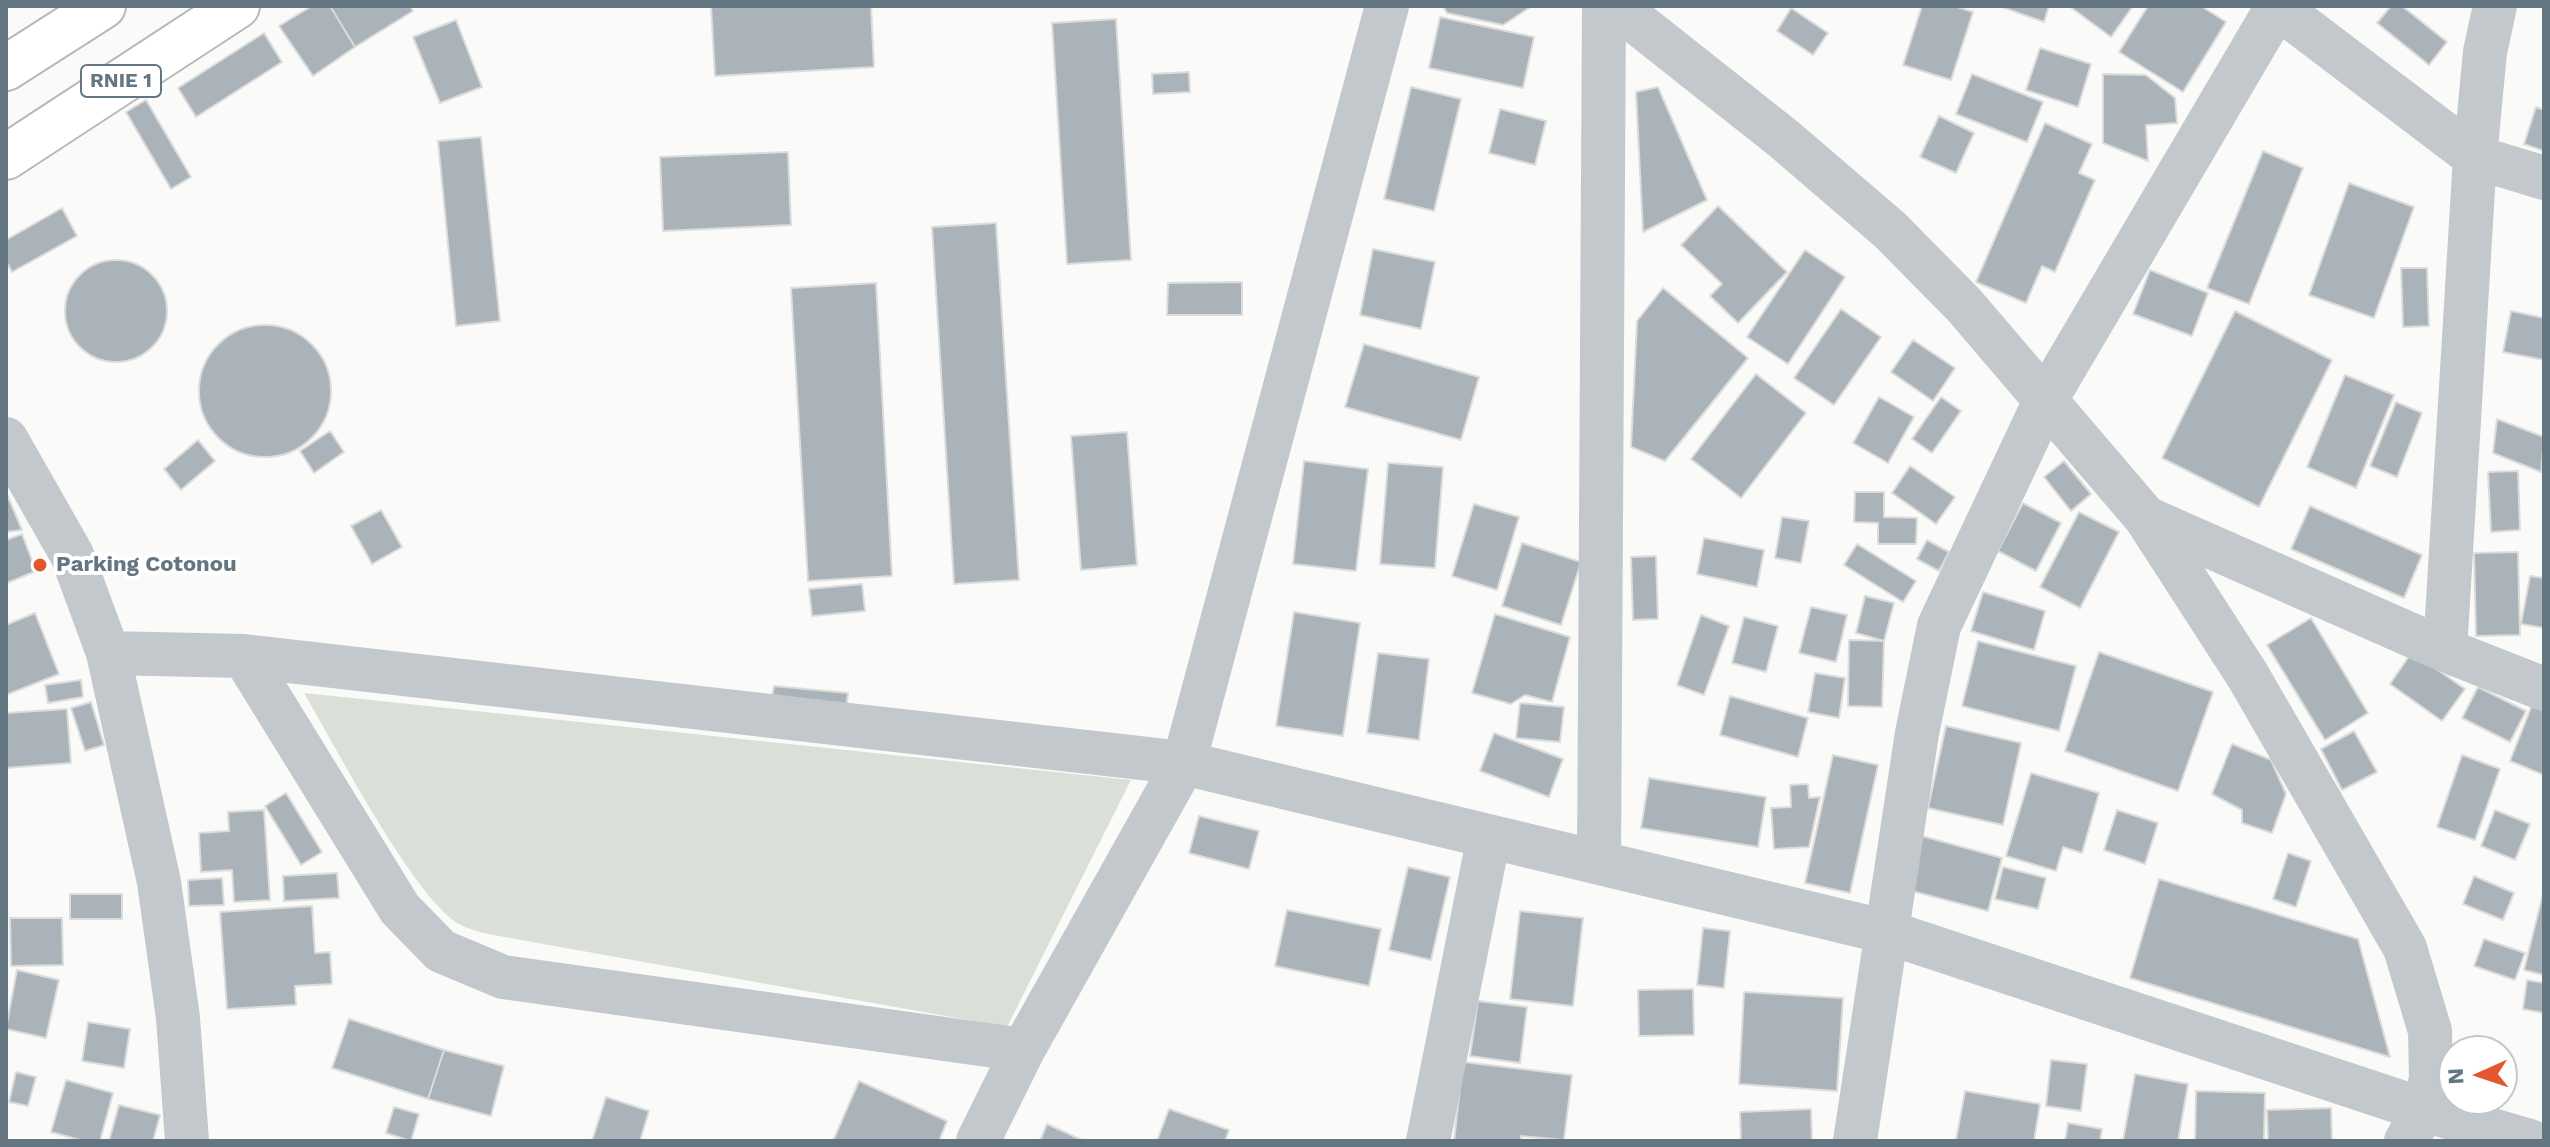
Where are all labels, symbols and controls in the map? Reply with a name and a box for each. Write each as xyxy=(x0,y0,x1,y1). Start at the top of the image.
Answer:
road number: RNIE 1 xyxy=(81,65,161,97)
place label: Parking Cotonou xyxy=(56,552,237,578)
marker: Parking Cotonou xyxy=(31,556,49,574)
north arrow xyxy=(2438,1035,2518,1115)
text: N xyxy=(2443,1067,2468,1085)

